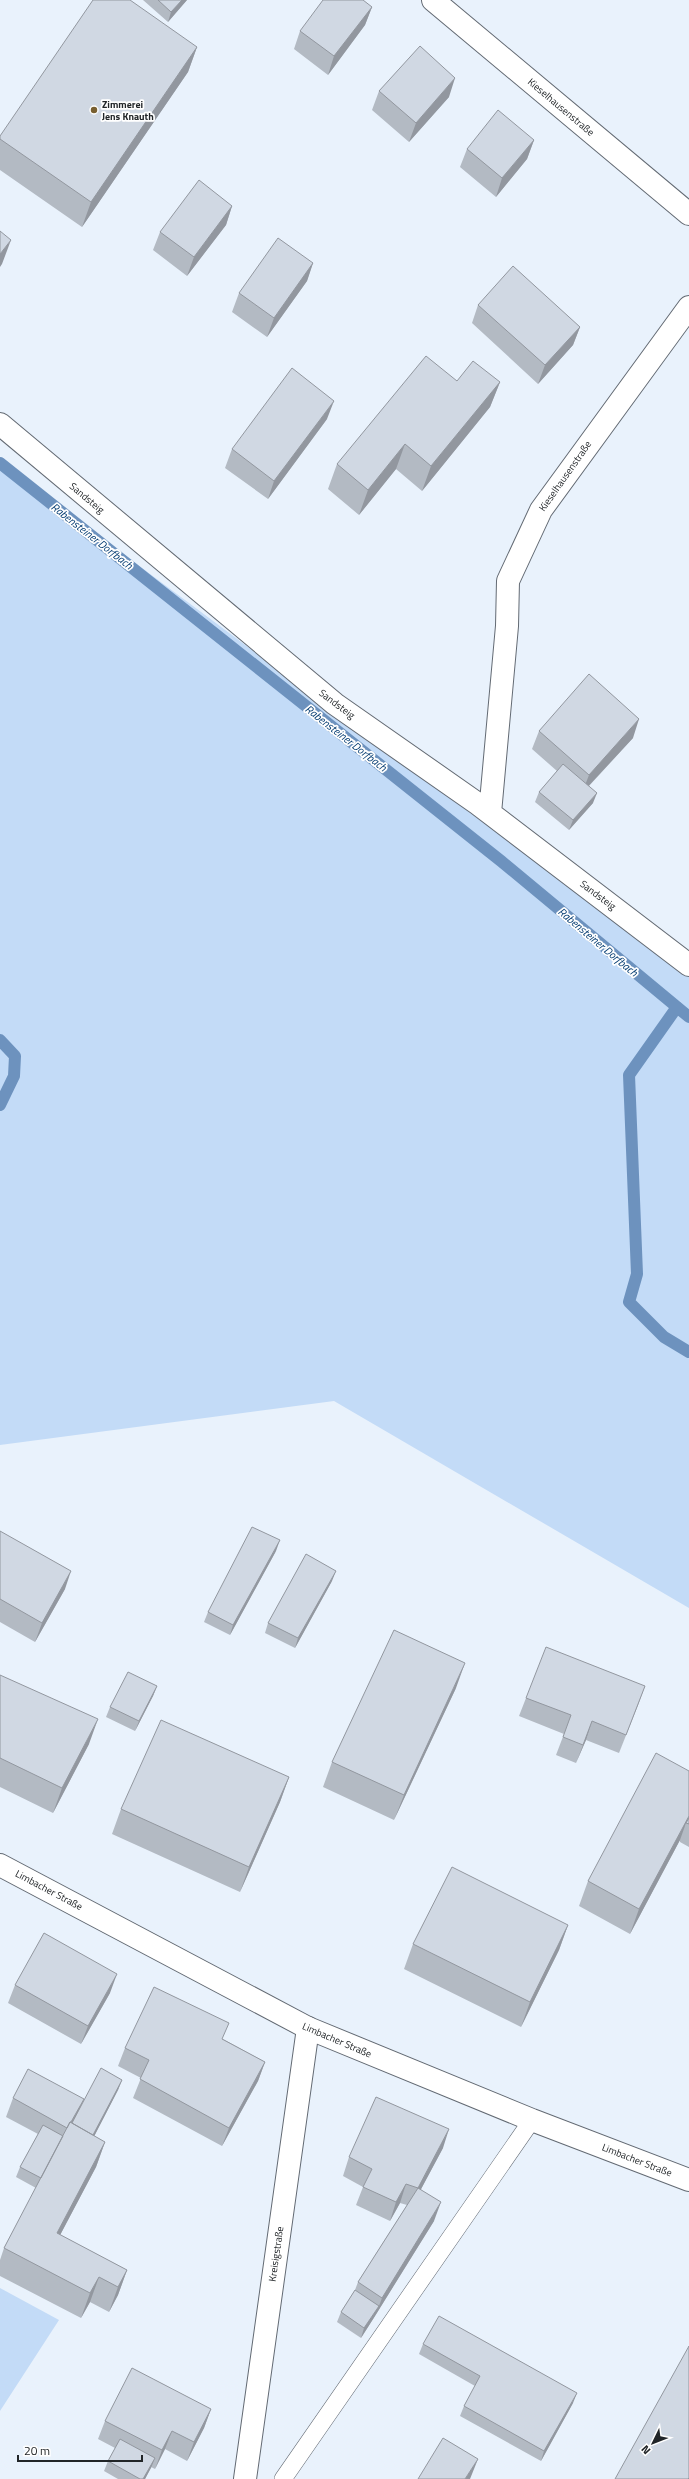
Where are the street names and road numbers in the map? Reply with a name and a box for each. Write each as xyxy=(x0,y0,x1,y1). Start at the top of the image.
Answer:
street label: Kieselhausenstraße xyxy=(524,75,598,139)
street label: Kieselhausenstraße xyxy=(535,438,595,514)
street label: Sandsteig xyxy=(66,479,108,517)
street label: Sandsteig xyxy=(316,685,358,723)
street label: Sandsteig xyxy=(577,876,619,914)
street label: Limbacher Straße xyxy=(13,1866,85,1914)
street label: Limbacher Straße xyxy=(300,2019,374,2061)
street label: Limbacher Straße xyxy=(600,2140,674,2180)
street label: Kreisigstraße xyxy=(265,2225,287,2283)

